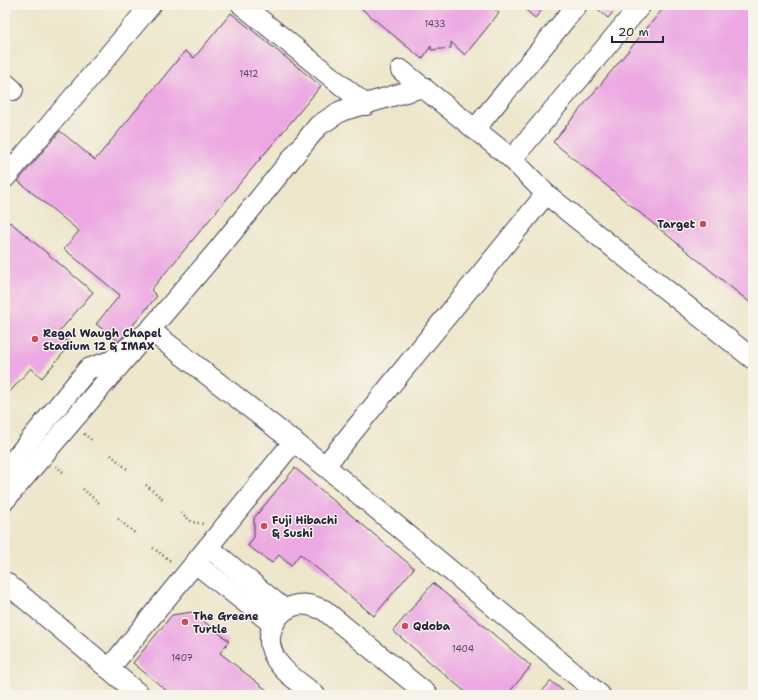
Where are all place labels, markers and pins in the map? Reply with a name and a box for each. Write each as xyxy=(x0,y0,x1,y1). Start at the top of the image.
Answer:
place label: Target xyxy=(657,217,696,232)
marker: Target xyxy=(698,219,708,229)
place label: Regal Waugh Chapel Stadium 12 & IMAX xyxy=(43,326,162,354)
marker: Regal Waugh Chapel Stadium 12 & IMAX xyxy=(30,334,40,344)
place label: Fuji Hibachi & Sushi xyxy=(272,513,338,541)
marker: Fuji Hibachi & Sushi xyxy=(259,521,269,531)
place label: The Greene Turtle xyxy=(193,609,259,637)
marker: The Greene Turtle xyxy=(180,617,190,627)
place label: Qdoba xyxy=(413,619,451,634)
marker: Qdoba xyxy=(400,621,410,631)

